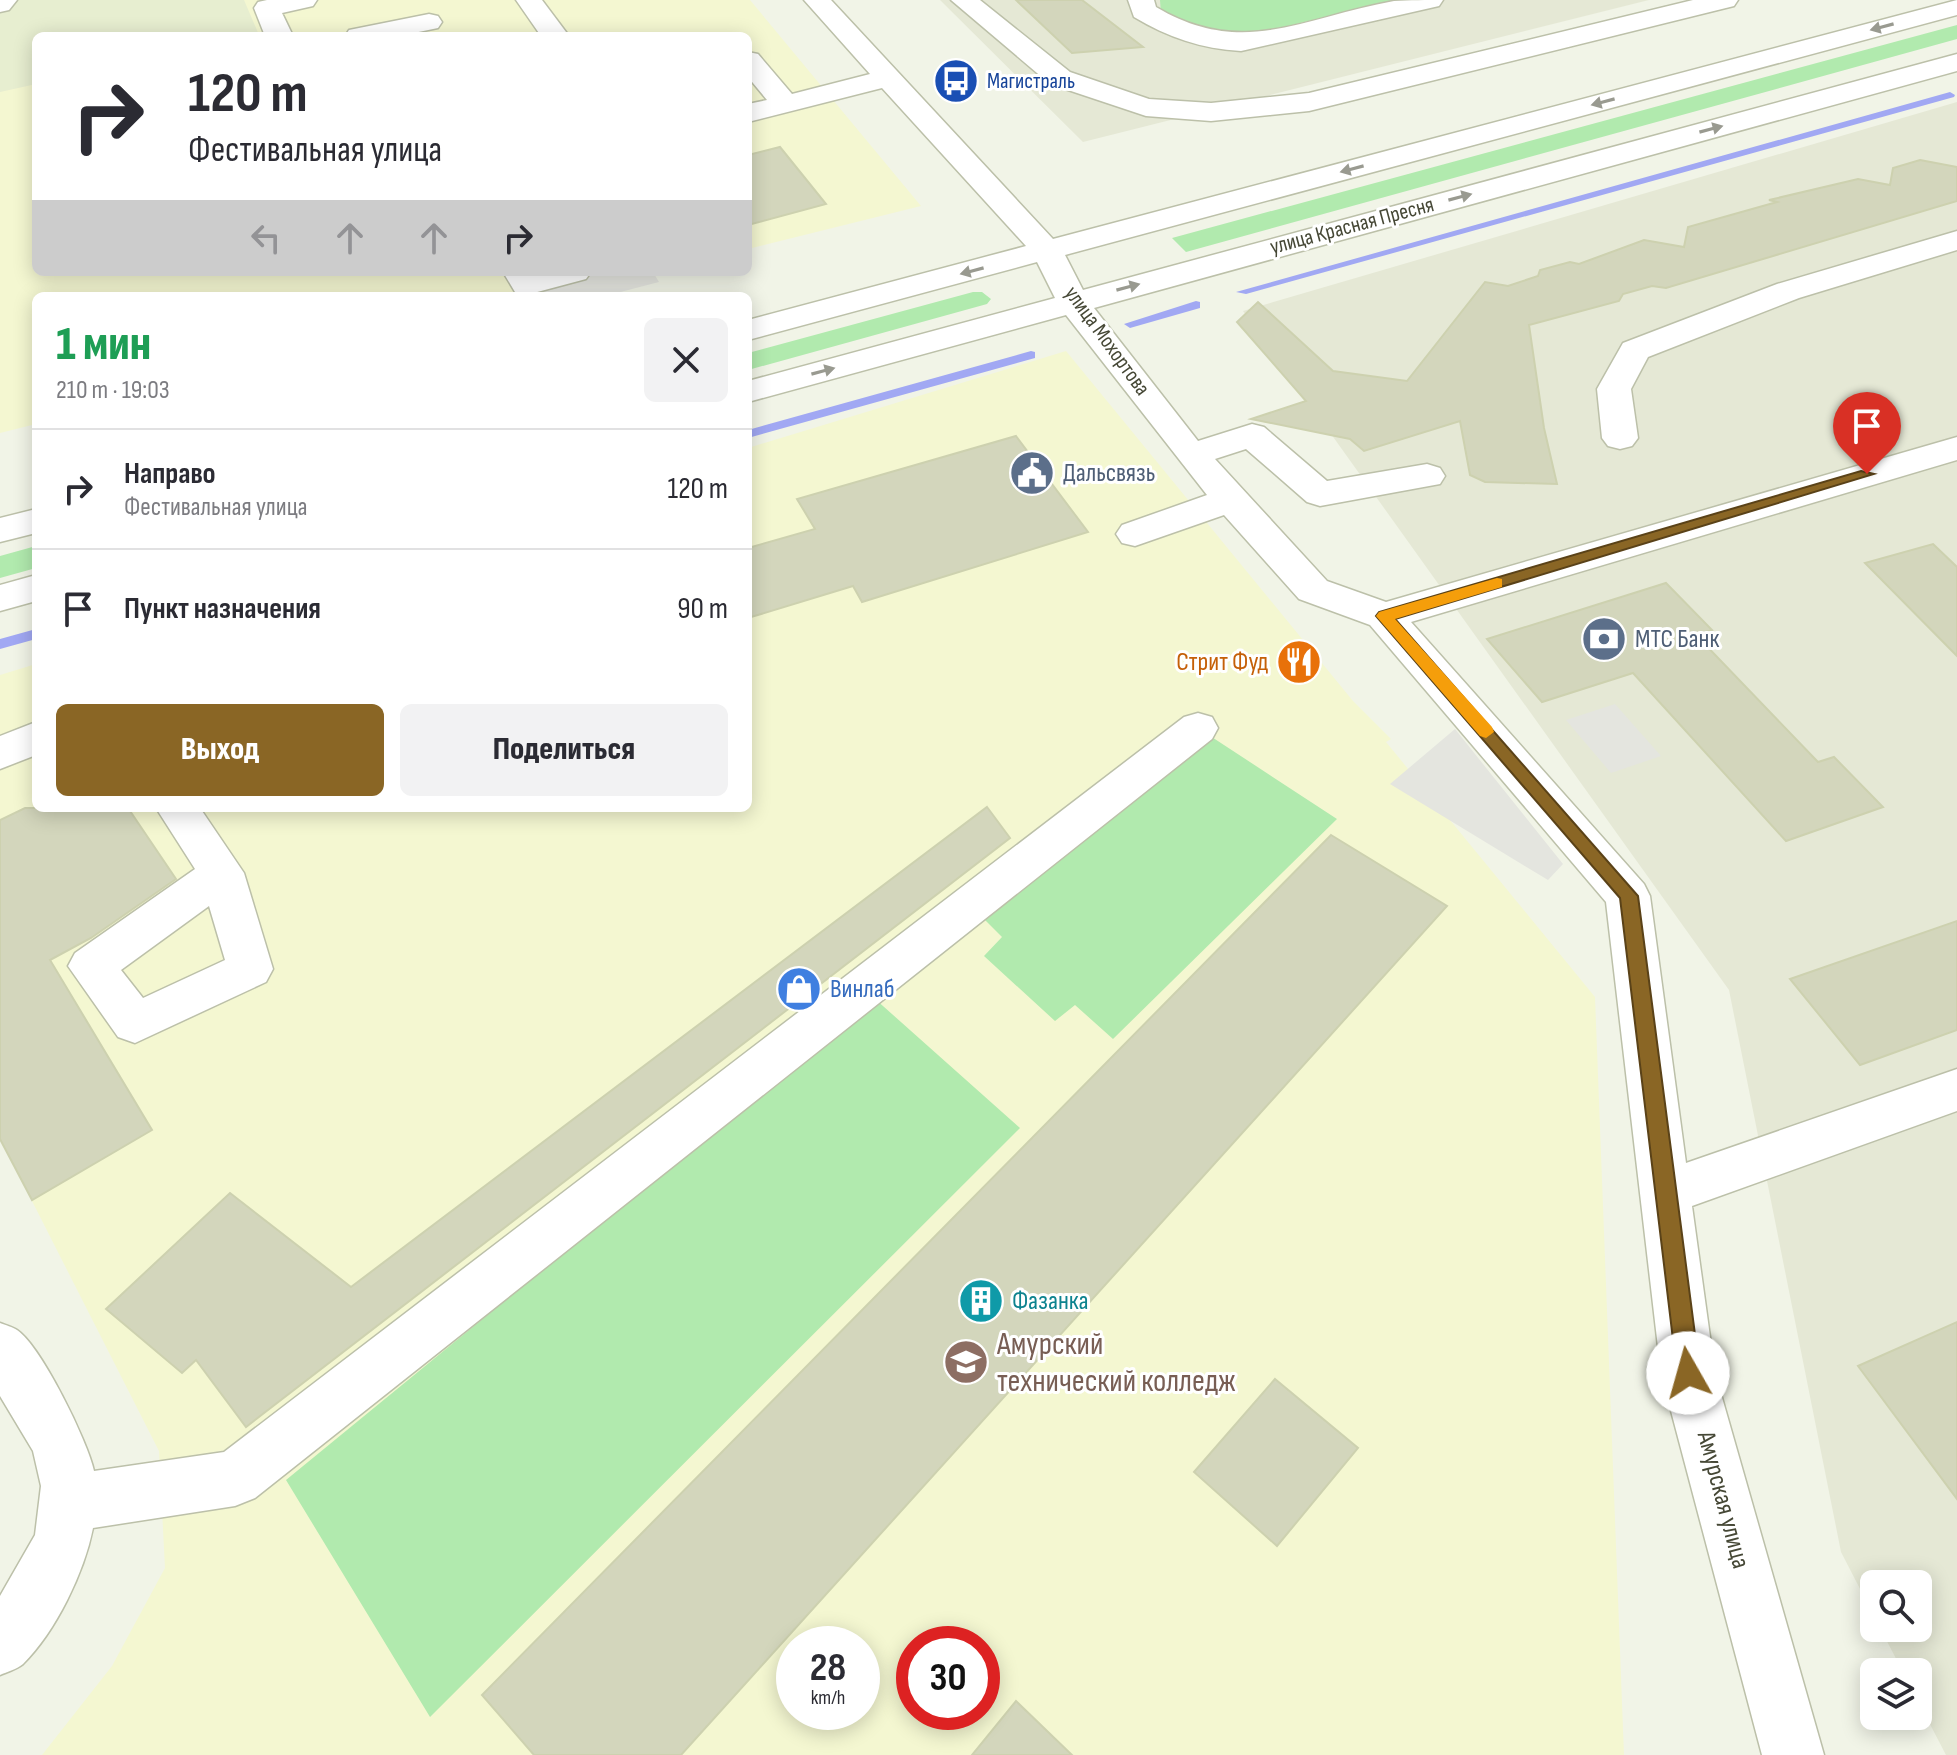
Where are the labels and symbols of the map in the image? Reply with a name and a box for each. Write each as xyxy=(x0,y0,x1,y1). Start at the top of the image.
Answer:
one-way arrow xyxy=(1869,22,1894,34)
bus stop icon: Магистраль xyxy=(932,57,980,105)
place label: Магистраль xyxy=(987,68,1075,95)
one-way arrow xyxy=(1591,96,1616,108)
one-way arrow xyxy=(1699,122,1723,135)
one-way arrow xyxy=(1340,163,1365,175)
one-way arrow xyxy=(1448,190,1472,203)
street label: улица Красная Пресня xyxy=(1267,191,1437,261)
one-way arrow xyxy=(959,265,984,277)
street label: улица Мохортова xyxy=(1058,281,1156,401)
one-way arrow xyxy=(1115,281,1140,293)
one-way arrow xyxy=(811,365,836,377)
pin xyxy=(1833,392,1901,474)
public building icon: Дальсвязь xyxy=(1008,449,1056,497)
place label: Дальсвязь xyxy=(1063,458,1155,489)
bank icon: МТС Банк xyxy=(1580,615,1628,663)
place label: МТС Банк xyxy=(1635,624,1719,655)
restaurant icon: Стрит Фуд xyxy=(1275,638,1323,686)
place label: Стрит Фуд xyxy=(1176,647,1268,678)
shop icon: Винлаб xyxy=(775,965,823,1013)
place label: Винлаб xyxy=(830,974,895,1005)
building icon: Фазанка xyxy=(957,1277,1005,1325)
place label: Фазанка xyxy=(1012,1286,1088,1317)
place label: Амурский технический колледж xyxy=(996,1325,1236,1401)
position arrow xyxy=(1646,1331,1730,1415)
school or university icon: Амурский технический колледж xyxy=(942,1338,990,1386)
street label: Амурская улица xyxy=(1690,1427,1756,1572)
speed limit sign: 30 xyxy=(896,1626,1000,1730)

